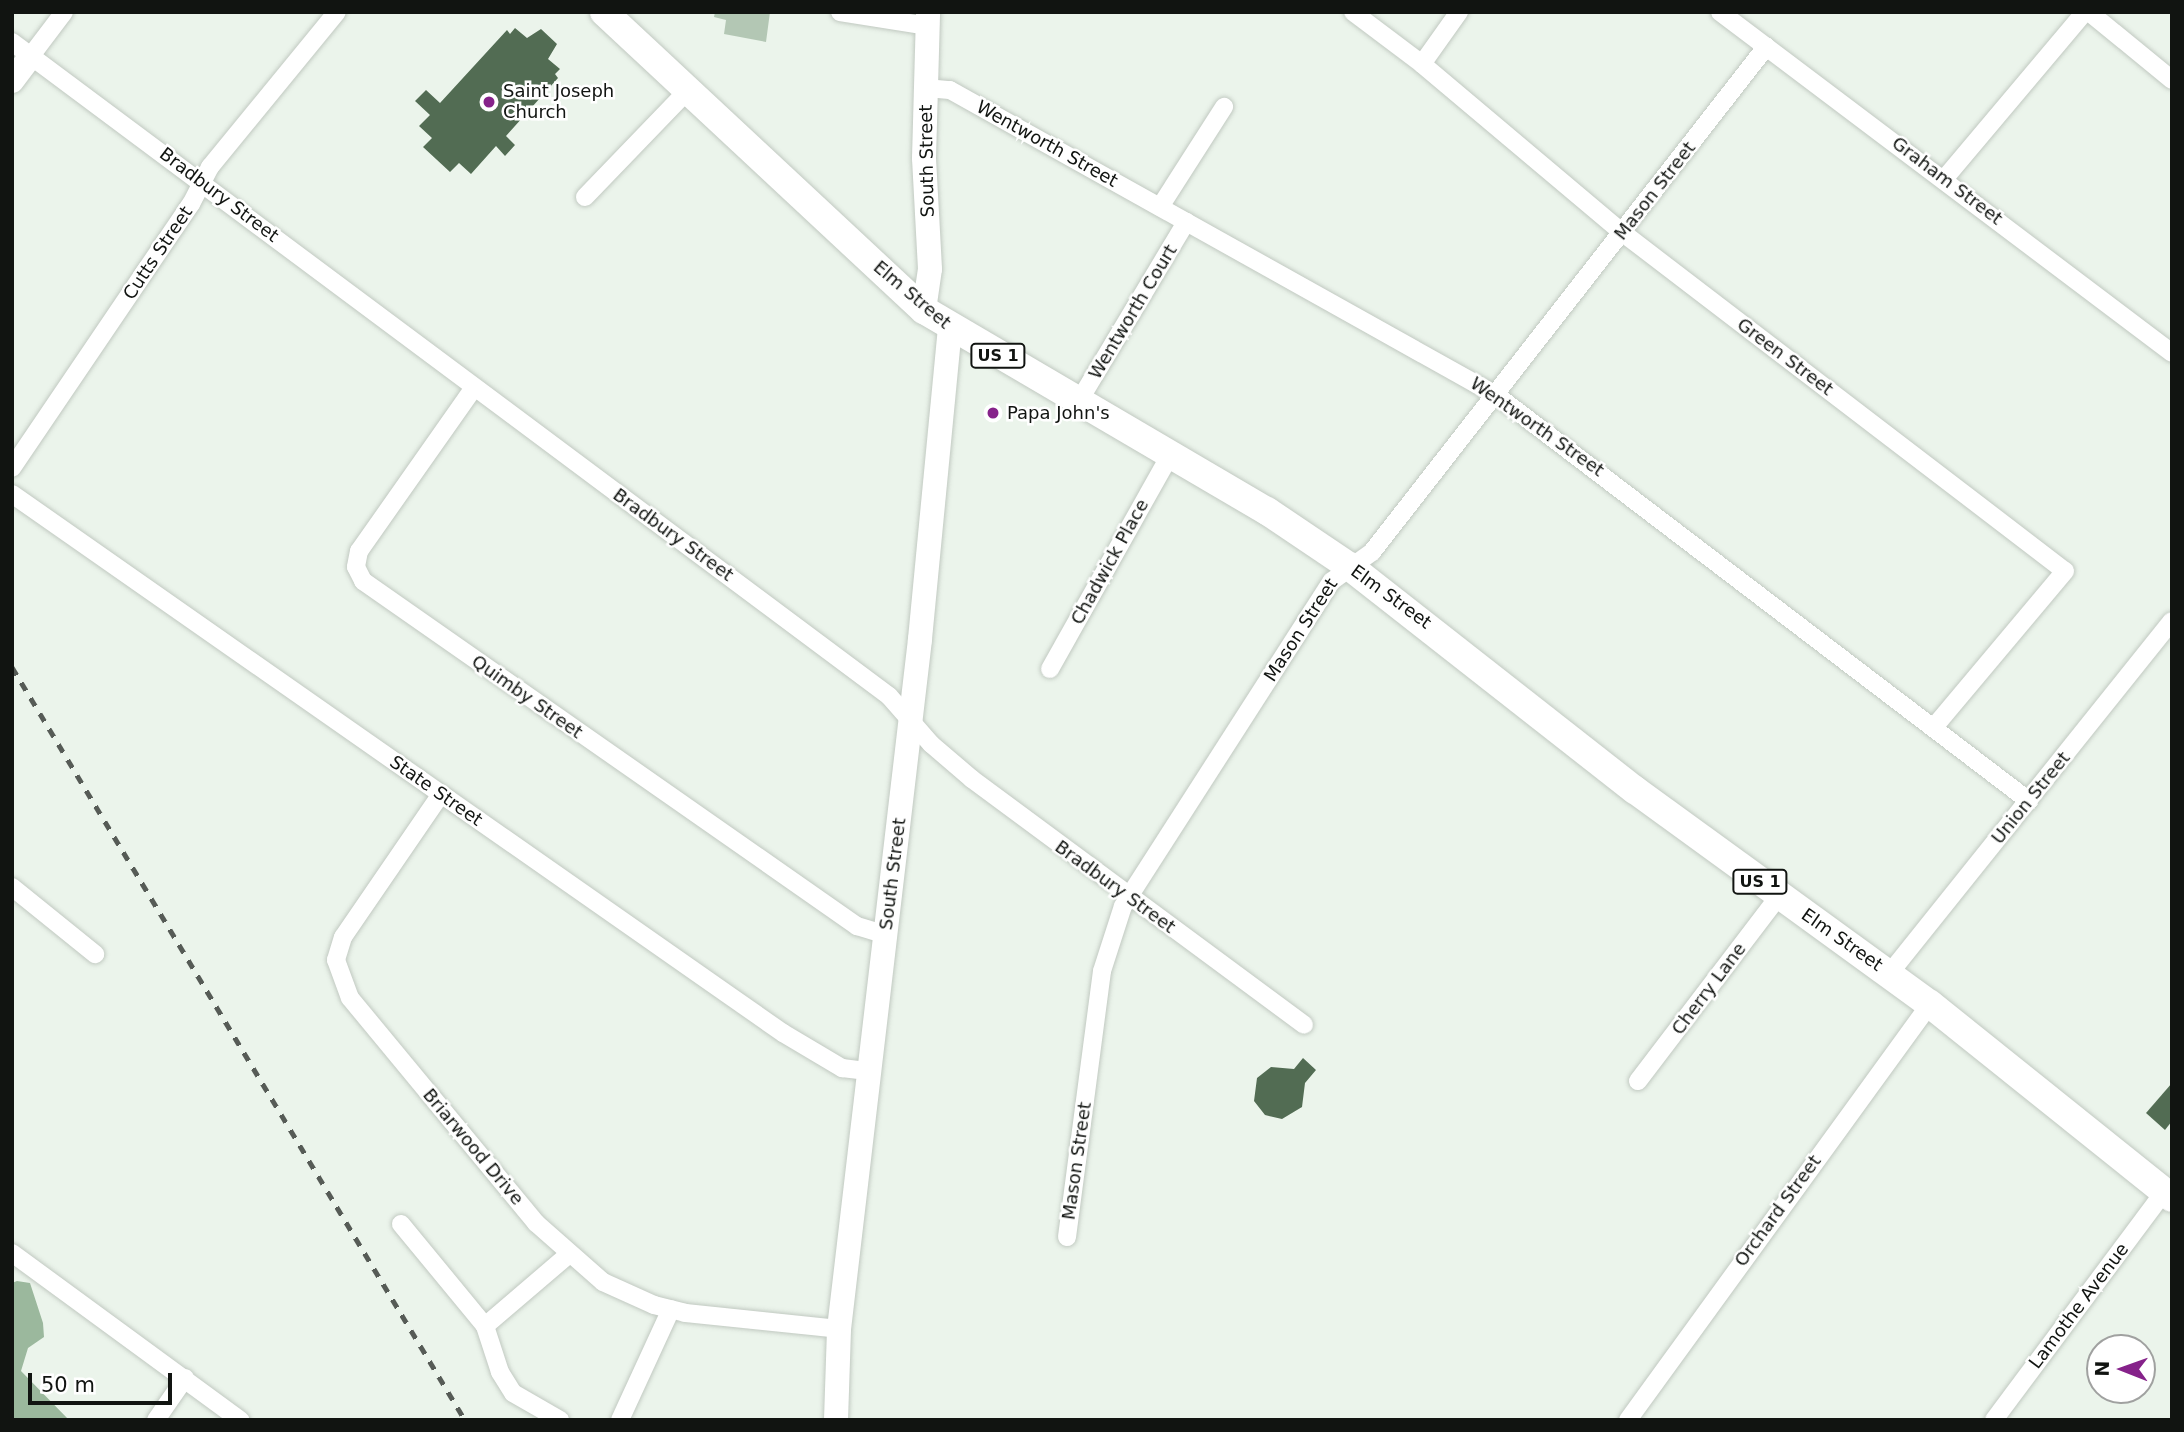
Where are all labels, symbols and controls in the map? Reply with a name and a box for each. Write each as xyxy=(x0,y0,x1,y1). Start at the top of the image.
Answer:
place label: Saint Joseph Church xyxy=(503,81,614,124)
marker: Saint Joseph Church xyxy=(481,94,497,110)
street label: Wentworth Street xyxy=(973,96,1121,192)
street label: South Street xyxy=(915,104,939,218)
street label: Graham Street xyxy=(1887,132,2007,230)
street label: Mason Street xyxy=(1610,138,1700,244)
street label: Bradbury Street xyxy=(155,143,283,247)
street label: Cutts Street xyxy=(119,202,197,304)
street label: Wentworth Court xyxy=(1084,241,1182,383)
street label: Elm Street xyxy=(869,256,955,334)
street label: Green Street xyxy=(1733,314,1837,400)
road number: US 1 xyxy=(970,344,1026,368)
street label: Wentworth Street xyxy=(1466,373,1608,481)
place label: Papa John's xyxy=(1007,402,1110,424)
marker: Papa John's xyxy=(985,405,1001,421)
street label: Bradbury Street xyxy=(609,484,737,586)
street label: Chadwick Place xyxy=(1067,496,1153,628)
street label: Elm Street xyxy=(1346,561,1436,633)
street label: Mason Street xyxy=(1260,574,1342,686)
street label: Quimby Street xyxy=(467,651,587,743)
street label: Union Street xyxy=(1987,748,2075,848)
street label: State Street xyxy=(386,751,486,831)
street label: South Street xyxy=(875,817,911,931)
street label: Bradbury Street xyxy=(1051,836,1179,938)
road number: US 1 xyxy=(1732,870,1788,894)
street label: Elm Street xyxy=(1797,904,1887,976)
street label: Cherry Lane xyxy=(1667,939,1751,1039)
street label: Briarwood Drive xyxy=(418,1084,528,1210)
street label: Mason Street xyxy=(1058,1101,1096,1221)
street label: Orchard Street xyxy=(1730,1151,1826,1271)
street label: Lamothe Avenue xyxy=(2025,1239,2133,1373)
north arrow xyxy=(2086,1334,2156,1404)
scale bar xyxy=(32,1358,175,1402)
text: N xyxy=(2091,1361,2113,1377)
text: 50 m xyxy=(41,1373,95,1397)

